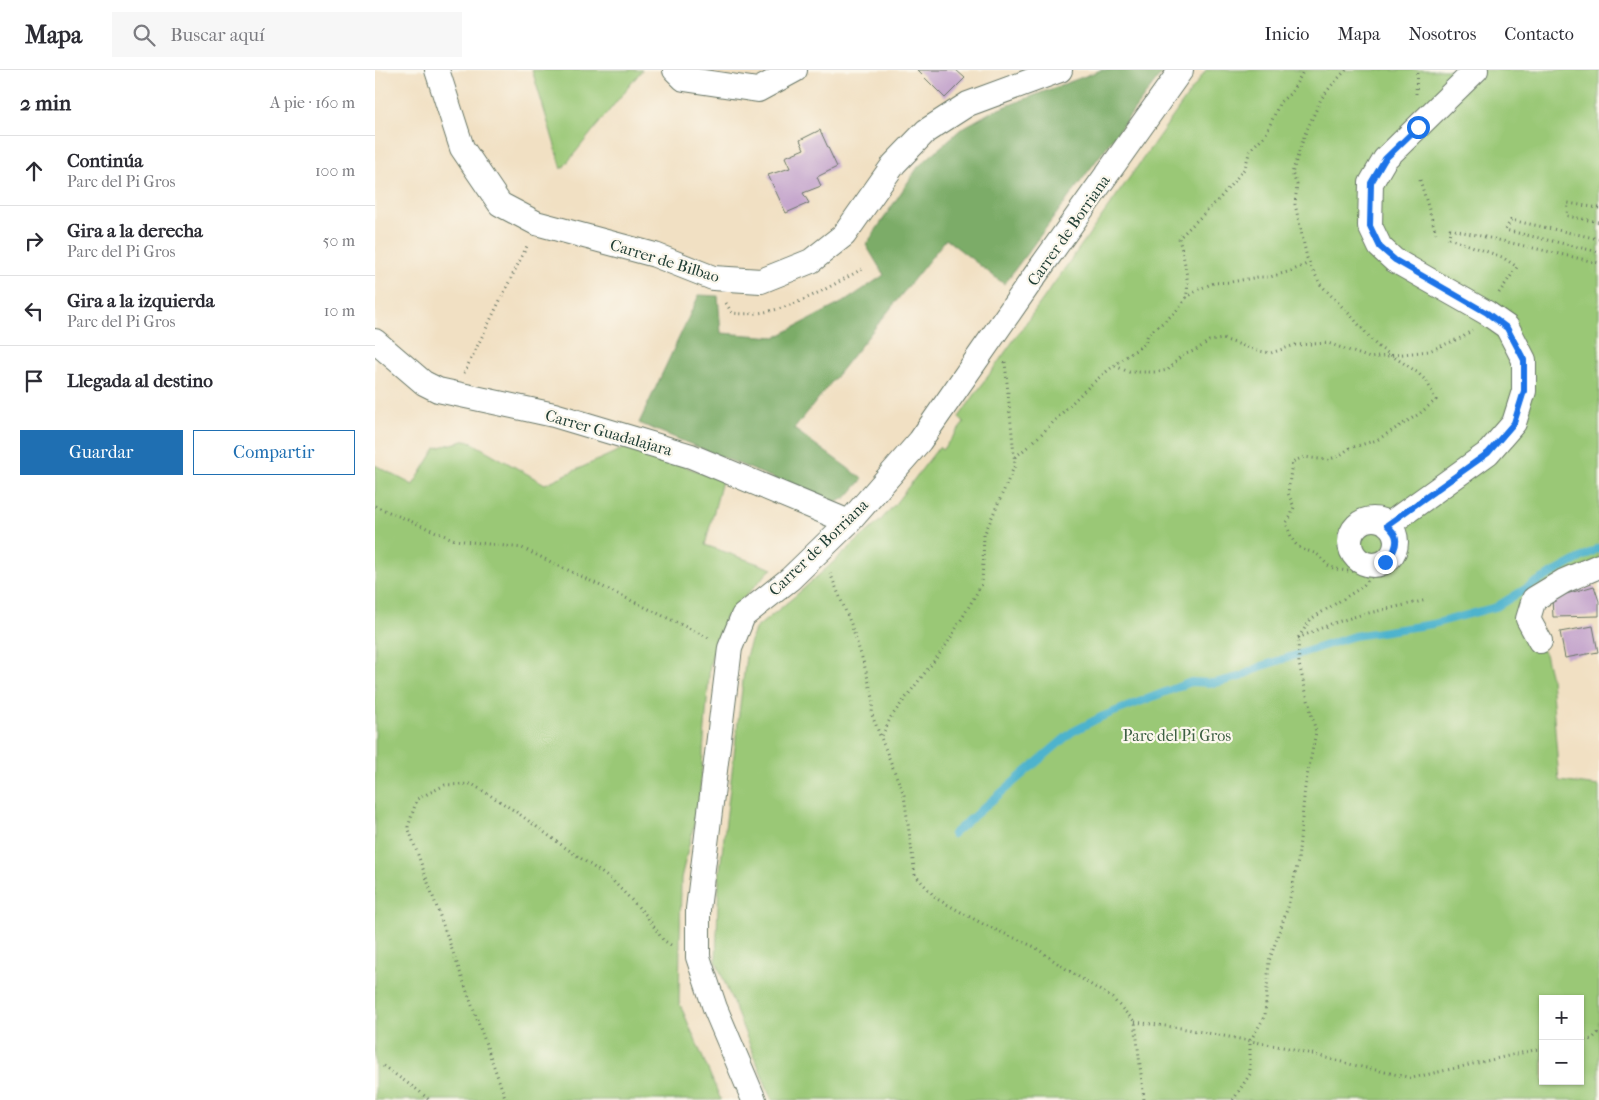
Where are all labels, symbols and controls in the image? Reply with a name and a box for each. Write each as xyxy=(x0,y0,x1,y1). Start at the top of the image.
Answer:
search box xyxy=(112,12,462,57)
text: Mapa xyxy=(25,21,82,49)
icon: search xyxy=(130,21,158,49)
text: Buscar aquí xyxy=(170,24,265,46)
text: Inicio xyxy=(1265,24,1310,45)
text: Mapa xyxy=(1338,24,1380,45)
text: Nosotros xyxy=(1408,24,1476,45)
text: Contacto xyxy=(1504,24,1574,45)
text: 2 min xyxy=(20,91,71,115)
text: A pie · 160 m xyxy=(270,93,355,112)
route start xyxy=(1407,116,1430,139)
text: Continúa xyxy=(67,150,143,172)
icon: ahead xyxy=(20,157,48,185)
text: 100 m xyxy=(315,161,355,180)
street label: Carrer de Borriana xyxy=(1023,171,1114,289)
text: Parc del Pi Gros xyxy=(67,172,175,191)
text: Gira a la derecha xyxy=(67,220,203,242)
icon: right xyxy=(20,227,48,255)
text: 50 m xyxy=(323,231,355,250)
street label: Carrer de Bilbao xyxy=(608,235,722,286)
text: Parc del Pi Gros xyxy=(67,242,175,261)
text: Gira a la izquierda xyxy=(67,290,214,312)
icon: left xyxy=(20,297,48,325)
text: 10 m xyxy=(324,301,355,320)
text: Parc del Pi Gros xyxy=(67,312,175,331)
icon: arrive xyxy=(20,367,48,395)
text: Llegada al destino xyxy=(67,370,213,392)
street label: Carrer Guadalajara xyxy=(543,405,675,460)
button: Guardar xyxy=(20,430,183,475)
button: Compartir xyxy=(193,430,355,475)
street label: Carrer de Borriana xyxy=(765,495,872,600)
route end xyxy=(1374,551,1397,574)
park label: Parc del Pi Gros xyxy=(1123,726,1231,745)
map controls xyxy=(1539,995,1584,1085)
button: + xyxy=(1539,995,1584,1040)
button: − xyxy=(1539,1040,1584,1085)

